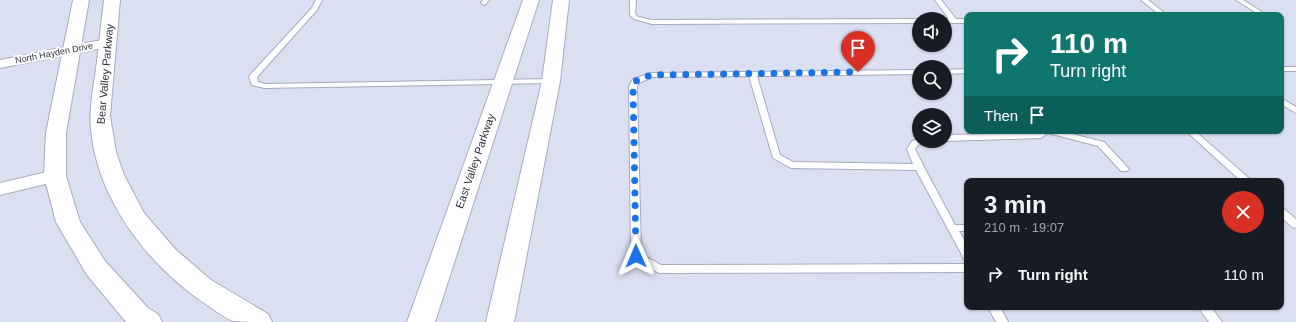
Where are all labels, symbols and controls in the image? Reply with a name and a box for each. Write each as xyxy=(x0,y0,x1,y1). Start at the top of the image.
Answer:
map controls xyxy=(912,12,952,148)
button: sound xyxy=(912,12,952,52)
street label: Bear Valley Parkway xyxy=(95,23,115,125)
icon: right xyxy=(984,28,1036,80)
text: 110 m xyxy=(1050,28,1128,59)
pin xyxy=(841,31,875,72)
icon: arrive xyxy=(847,37,869,59)
street label: North Hayden Drive xyxy=(14,41,94,65)
button: search xyxy=(912,60,952,100)
text: Turn right xyxy=(1050,61,1126,81)
icon: arrive xyxy=(1026,104,1048,126)
text: Then xyxy=(984,107,1018,124)
button: layers xyxy=(912,108,952,148)
street label: East Valley Parkway xyxy=(453,112,497,210)
text: 3 min xyxy=(984,191,1047,218)
button: close xyxy=(1222,191,1264,233)
text: 210 m · 19:07 xyxy=(984,220,1064,235)
position arrow xyxy=(615,235,657,277)
icon: right xyxy=(984,263,1006,285)
text: Turn right xyxy=(1018,266,1088,283)
text: 110 m xyxy=(1223,266,1264,283)

